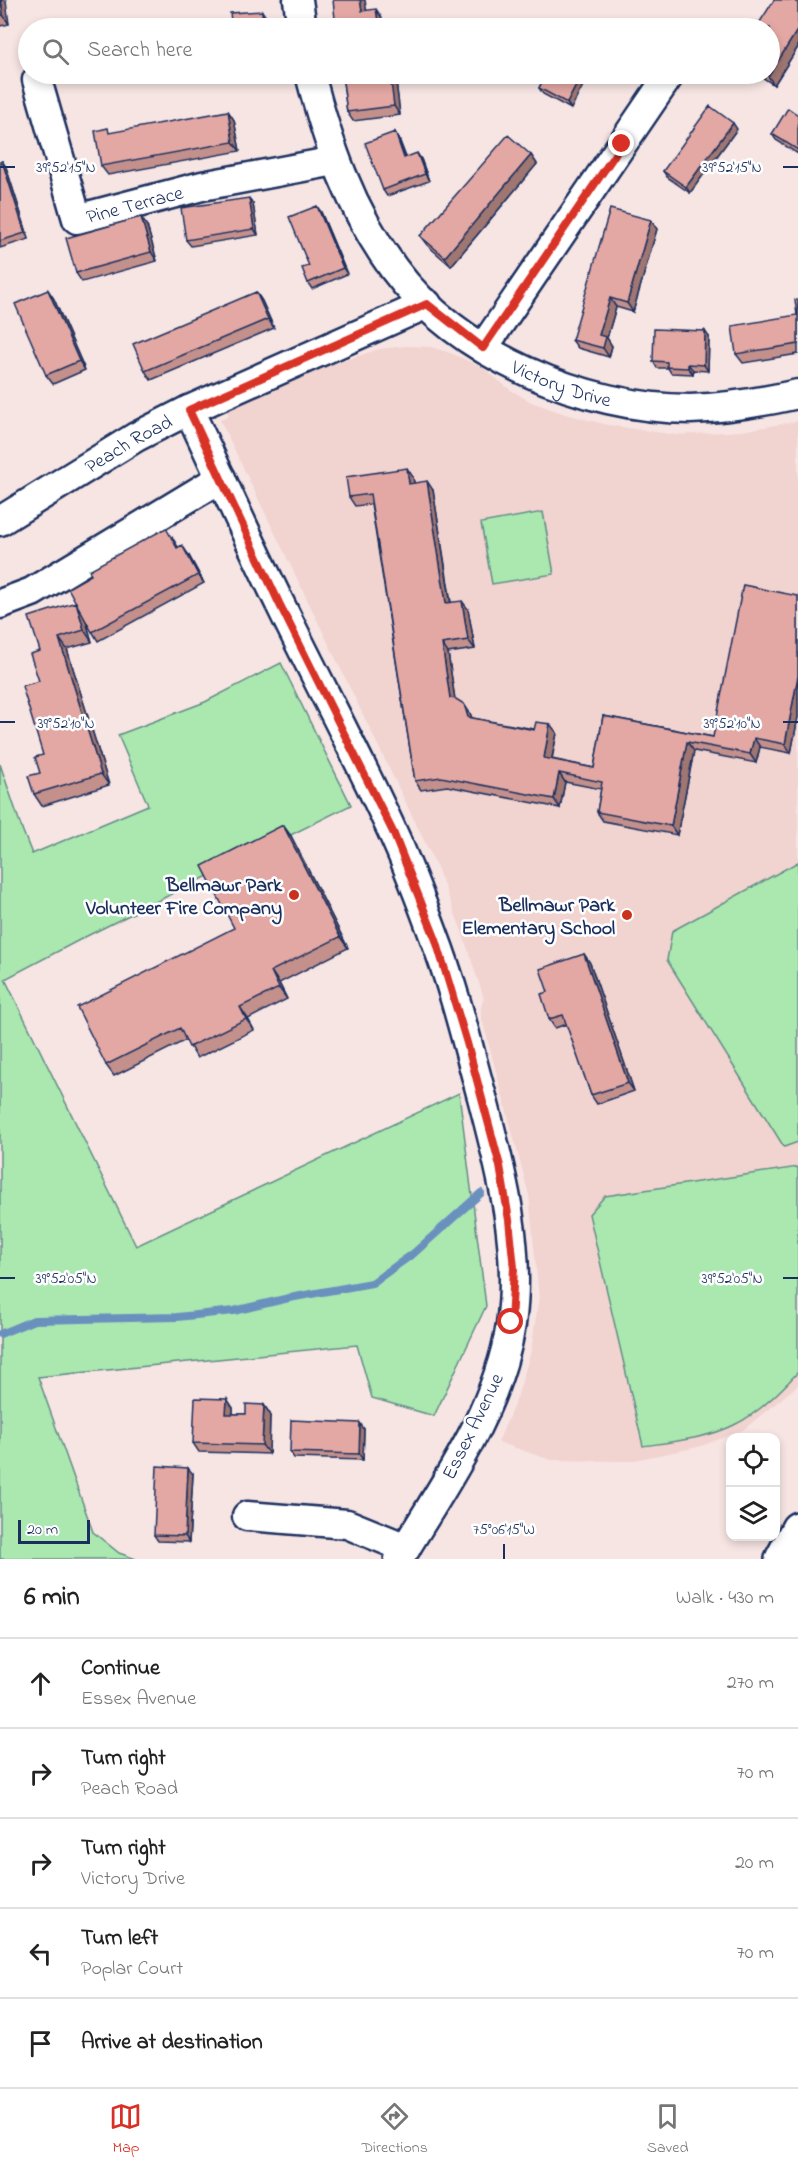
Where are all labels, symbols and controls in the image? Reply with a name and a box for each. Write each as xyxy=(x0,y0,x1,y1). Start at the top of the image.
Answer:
search box xyxy=(18,18,780,84)
icon: search xyxy=(39,35,72,68)
text: Search here xyxy=(87,35,192,67)
route end xyxy=(608,130,634,156)
text: 39°52'15"N xyxy=(36,157,96,179)
text: 39°52'15"N xyxy=(702,157,762,179)
street label: Pine Terrace xyxy=(83,180,187,233)
street label: Victory Drive xyxy=(505,354,614,416)
street label: Peach Road xyxy=(80,409,178,482)
text: 39°52'10"N xyxy=(37,713,95,735)
text: 39°52'10"N xyxy=(703,713,761,735)
place label: Bellmawr Park Volunteer Fire Company xyxy=(85,872,283,925)
marker: Bellmawr Park Volunteer Fire Company xyxy=(287,888,301,902)
place label: Bellmawr Park Elementary School xyxy=(462,892,616,945)
marker: Bellmawr Park Elementary School xyxy=(620,908,634,922)
text: 39°52'05"N xyxy=(35,1268,97,1290)
text: 39°52'05"N xyxy=(701,1268,763,1290)
route start xyxy=(497,1308,523,1334)
street label: Essex Avenue xyxy=(436,1369,513,1485)
map controls xyxy=(726,1433,780,1541)
button: locate xyxy=(726,1433,780,1487)
button: layers xyxy=(726,1487,780,1541)
scale bar xyxy=(18,1517,90,1544)
text: 20 m xyxy=(27,1518,58,1542)
text: 75°06'15"W xyxy=(473,1519,535,1541)
text: 6 min xyxy=(24,1579,80,1617)
text: Walk · 430 m xyxy=(676,1584,774,1613)
text: Continue xyxy=(81,1653,160,1685)
icon: ahead xyxy=(24,1667,57,1700)
text: 270 m xyxy=(727,1669,774,1698)
text: Essex Avenue xyxy=(81,1685,196,1714)
text: Turn right xyxy=(81,1743,166,1775)
icon: right xyxy=(24,1757,57,1790)
text: 70 m xyxy=(737,1759,774,1788)
text: Peach Road xyxy=(81,1775,178,1804)
text: Turn right xyxy=(81,1833,166,1865)
icon: right xyxy=(24,1847,57,1880)
text: 20 m xyxy=(735,1849,774,1878)
text: Victory Drive xyxy=(81,1865,185,1894)
text: Turn left xyxy=(81,1923,158,1955)
icon: left xyxy=(24,1937,57,1970)
text: 70 m xyxy=(737,1939,774,1968)
text: Poplar Court xyxy=(81,1955,183,1984)
icon: arrive xyxy=(24,2027,57,2060)
text: Arrive at destination xyxy=(81,2027,263,2059)
tab: Map xyxy=(109,2100,142,2160)
tab: Directions xyxy=(361,2100,428,2160)
tab: Saved xyxy=(647,2100,689,2160)

